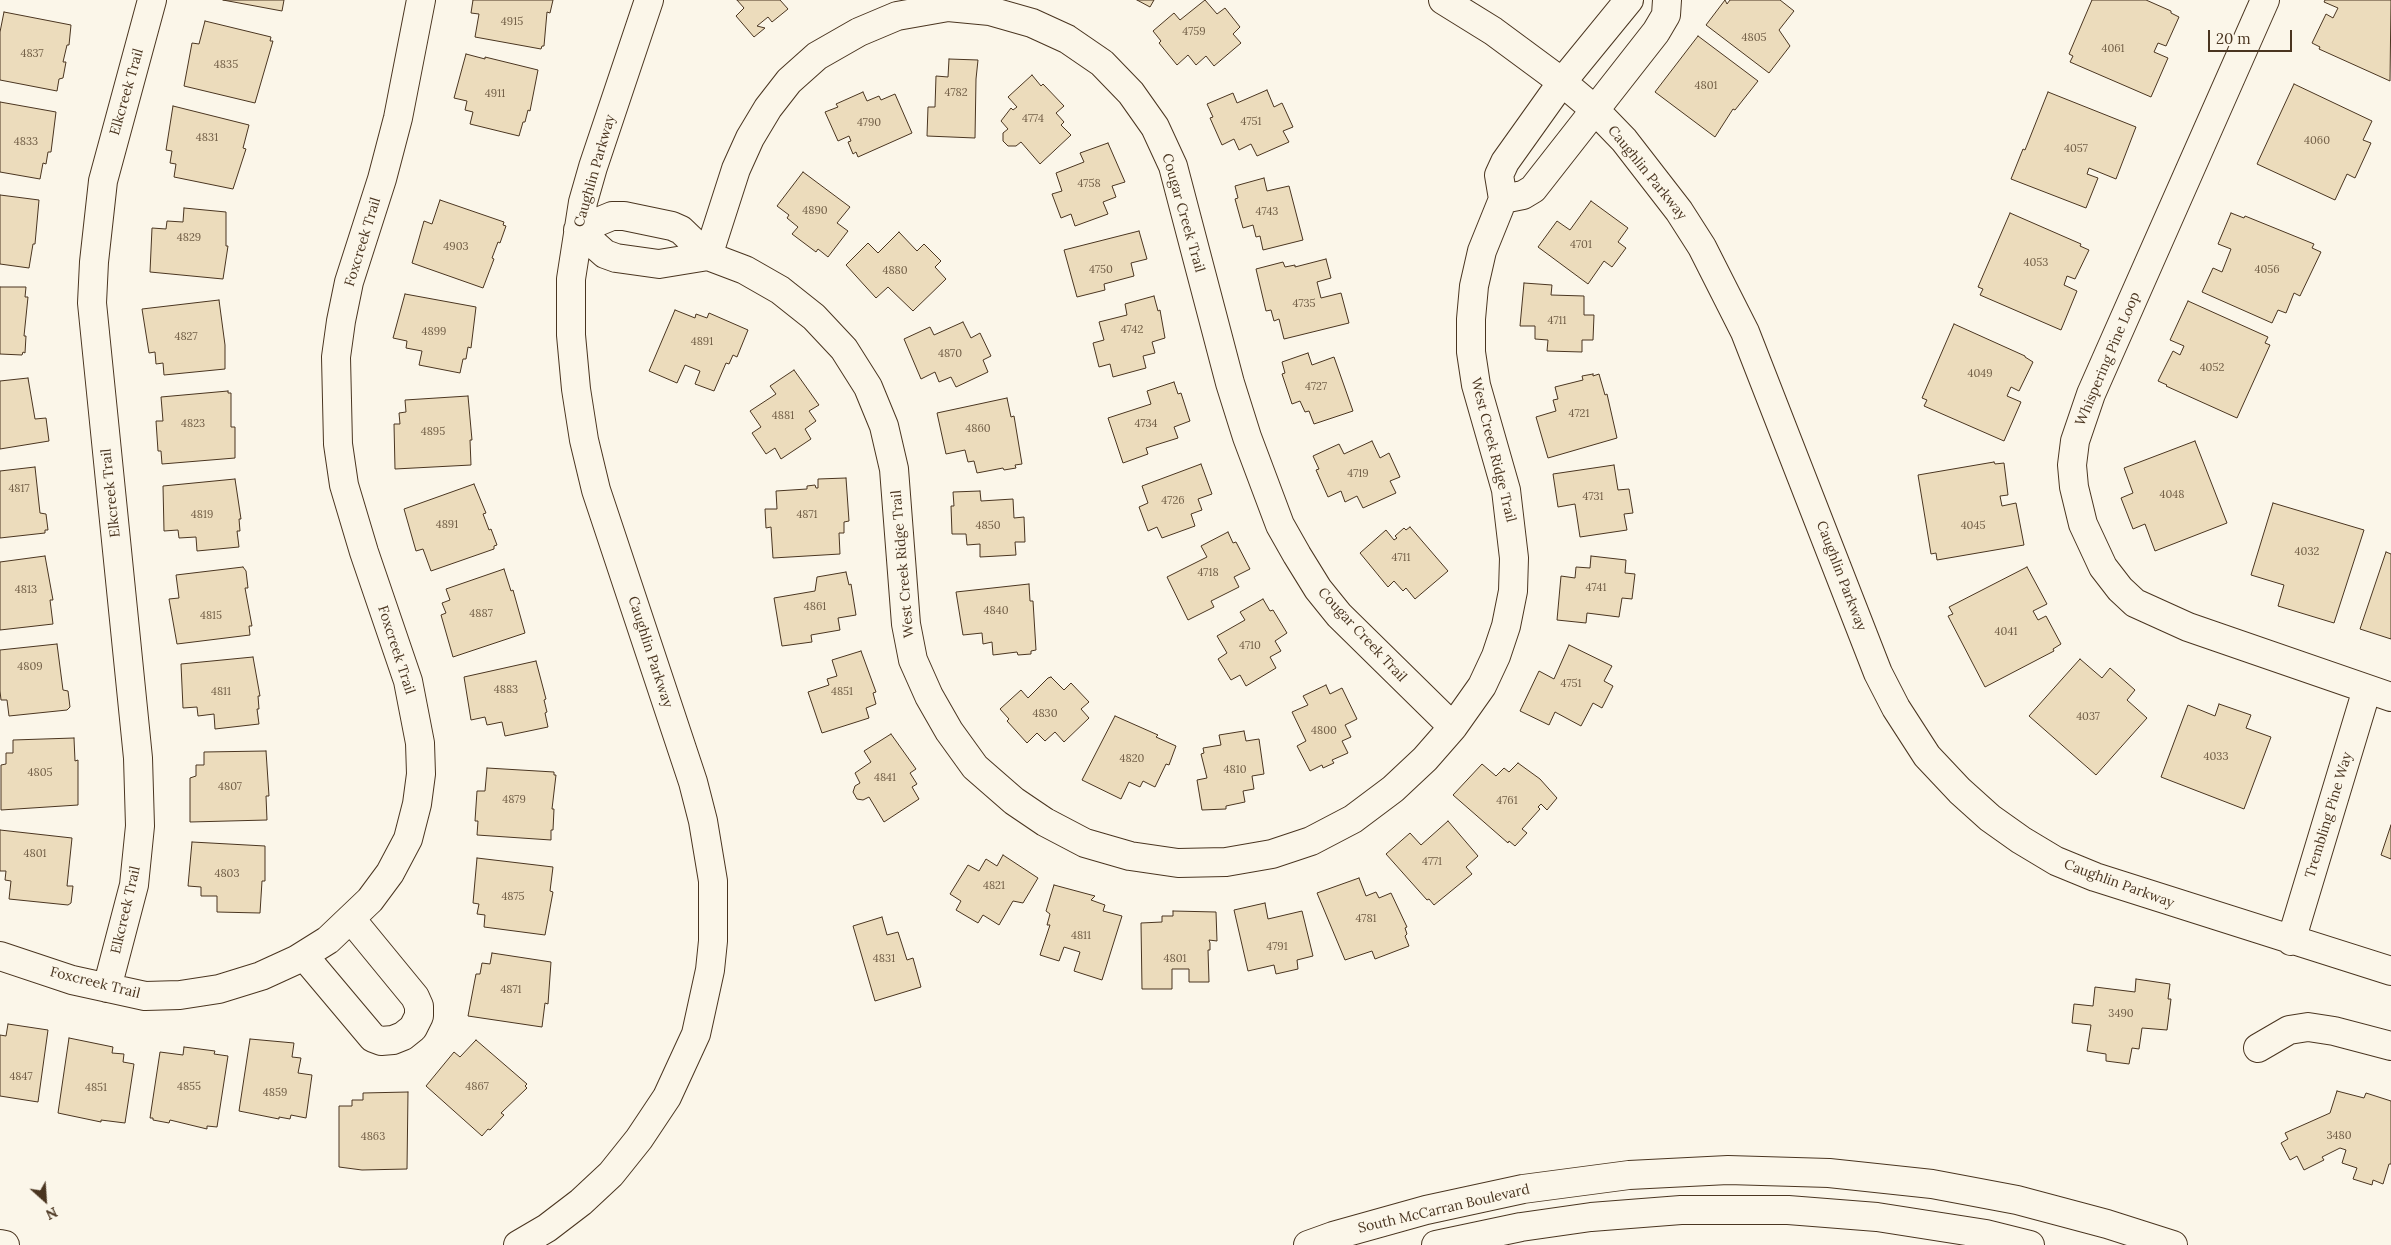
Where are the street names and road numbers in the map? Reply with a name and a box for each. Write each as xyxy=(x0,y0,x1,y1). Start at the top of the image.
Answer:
street label: Elkcreek Trail xyxy=(107,47,147,137)
street label: Caughlin Parkway xyxy=(571,113,619,229)
street label: Caughlin Parkway xyxy=(1604,123,1690,223)
street label: Cougar Creek Trail xyxy=(1158,152,1208,274)
street label: Foxcreek Trail xyxy=(341,195,385,289)
street label: Whispering Pine Loop xyxy=(2072,289,2144,429)
street label: West Creek Ridge Trail xyxy=(1467,376,1519,524)
street label: Elkcreek Trail xyxy=(98,448,124,538)
street label: West Creek Ridge Trail xyxy=(888,489,918,639)
street label: Caughlin Parkway xyxy=(1812,519,1870,633)
street label: Cougar Creek Trail xyxy=(1314,584,1410,686)
street label: Caughlin Parkway xyxy=(624,594,676,710)
street label: Foxcreek Trail xyxy=(374,603,418,697)
street label: Trembling Pine Way xyxy=(2302,750,2356,880)
street label: Caughlin Parkway xyxy=(2061,856,2177,912)
street label: Elkcreek Trail xyxy=(108,865,144,955)
street label: Foxcreek Trail xyxy=(48,964,142,1002)
street label: South McCarran Boulevard xyxy=(1357,1181,1531,1237)

